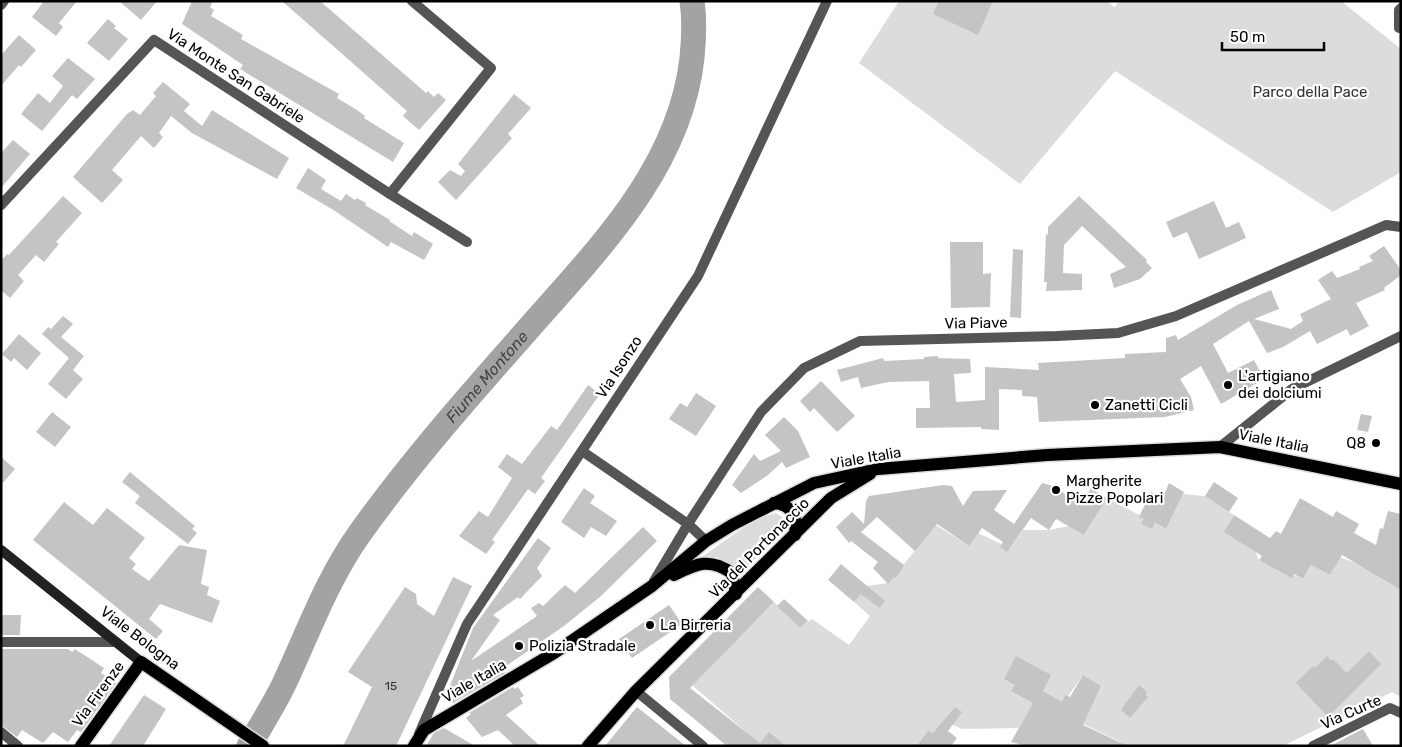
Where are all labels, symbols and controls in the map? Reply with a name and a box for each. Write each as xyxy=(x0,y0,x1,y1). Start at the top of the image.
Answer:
scale bar xyxy=(1222,20,1324,52)
street label: Via Monte San Gabriele xyxy=(164,25,308,127)
text: 50 m xyxy=(1230,28,1265,46)
park label: Parco della Pace xyxy=(1253,83,1367,101)
street label: Via Piave xyxy=(944,313,1008,333)
water label: Fiume Montone xyxy=(442,327,532,426)
street label: Via Isonzo xyxy=(592,332,646,402)
place label: L'artigiano dei dolciumi xyxy=(1238,367,1322,402)
marker: L'artigiano dei dolciumi xyxy=(1222,379,1234,391)
place label: Zanetti Cicli xyxy=(1105,396,1188,414)
marker: Zanetti Cicli xyxy=(1089,399,1101,411)
street label: Viale Italia xyxy=(1237,425,1311,457)
place label: Q8 xyxy=(1346,434,1366,452)
marker: Q8 xyxy=(1370,437,1382,449)
street label: Viale Italia xyxy=(829,443,903,473)
place label: Margherite Pizze Popolari xyxy=(1066,472,1163,507)
marker: Margherite Pizze Popolari xyxy=(1050,484,1062,496)
street label: Via del Portonaccio xyxy=(705,494,813,602)
street label: Viale Bologna xyxy=(97,602,183,674)
place label: La Birreria xyxy=(660,616,731,634)
marker: La Birreria xyxy=(644,619,656,631)
place label: Polizia Stradale xyxy=(529,637,636,655)
marker: Polizia Stradale xyxy=(513,640,525,652)
street label: Viale Italia xyxy=(439,655,509,707)
street label: Via Firenze xyxy=(68,658,128,730)
house number: 15 xyxy=(385,679,397,693)
street label: Via Curte xyxy=(1318,691,1384,733)

